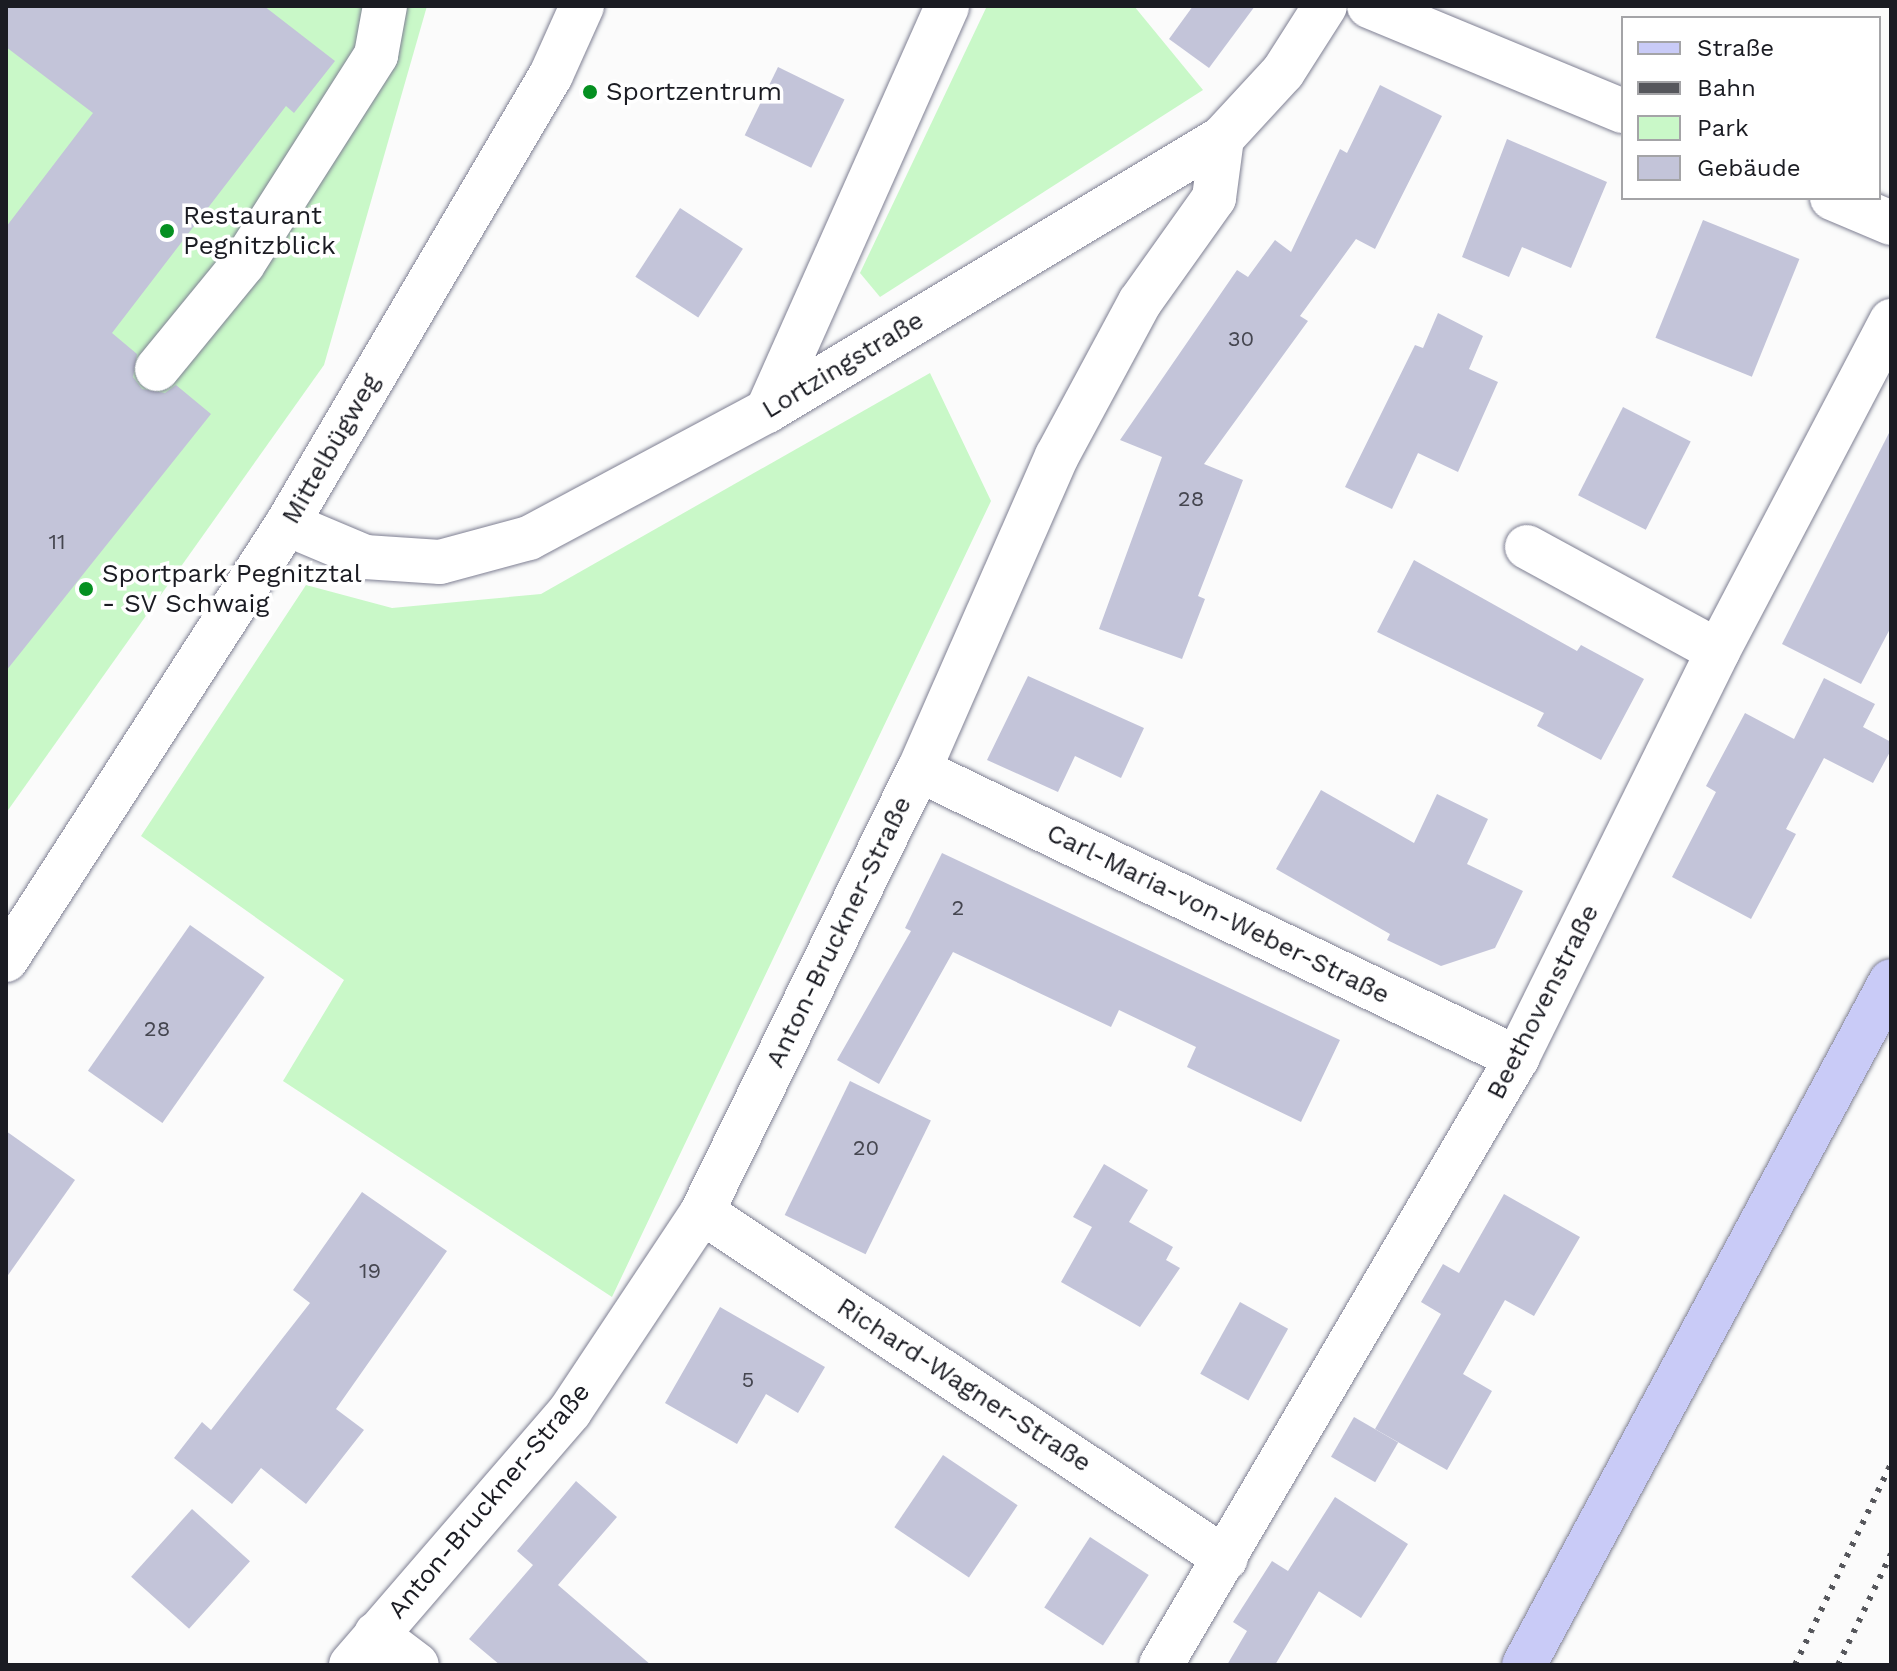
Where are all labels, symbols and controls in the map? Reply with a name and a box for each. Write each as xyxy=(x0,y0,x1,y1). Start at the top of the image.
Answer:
legend xyxy=(1621,16,1881,200)
text: Straße xyxy=(1697,34,1774,62)
text: Bahn xyxy=(1697,74,1756,102)
place label: Sportzentrum xyxy=(606,76,782,108)
marker: Sportzentrum xyxy=(581,83,599,101)
text: Park xyxy=(1697,114,1749,142)
text: Gebäude xyxy=(1697,154,1801,182)
place label: Restaurant Pegnitzblick xyxy=(183,200,336,262)
marker: Restaurant Pegnitzblick xyxy=(158,222,176,240)
street label: Lortzingstraße xyxy=(757,305,929,425)
house number: 30 xyxy=(1228,326,1254,352)
street label: Mittelbügweg xyxy=(275,368,387,530)
house number: 28 xyxy=(1178,486,1204,512)
house number: 11 xyxy=(48,529,66,555)
place label: Sportpark Pegnitztal - SV Schwaig xyxy=(102,558,362,620)
marker: Sportpark Pegnitztal - SV Schwaig xyxy=(77,580,95,598)
street label: Anton-Bruckner-Straße xyxy=(760,791,918,1073)
street label: Carl-Maria-von-Weber-Straße xyxy=(1042,817,1394,1011)
house number: 2 xyxy=(952,895,964,921)
street label: Beethovenstraße xyxy=(1480,899,1606,1105)
house number: 28 xyxy=(144,1016,170,1042)
house number: 20 xyxy=(853,1135,879,1161)
house number: 19 xyxy=(359,1258,381,1284)
street label: Richard-Wagner-Straße xyxy=(831,1291,1097,1479)
house number: 5 xyxy=(742,1367,754,1393)
street label: Anton-Bruckner-Straße xyxy=(381,1377,597,1625)

